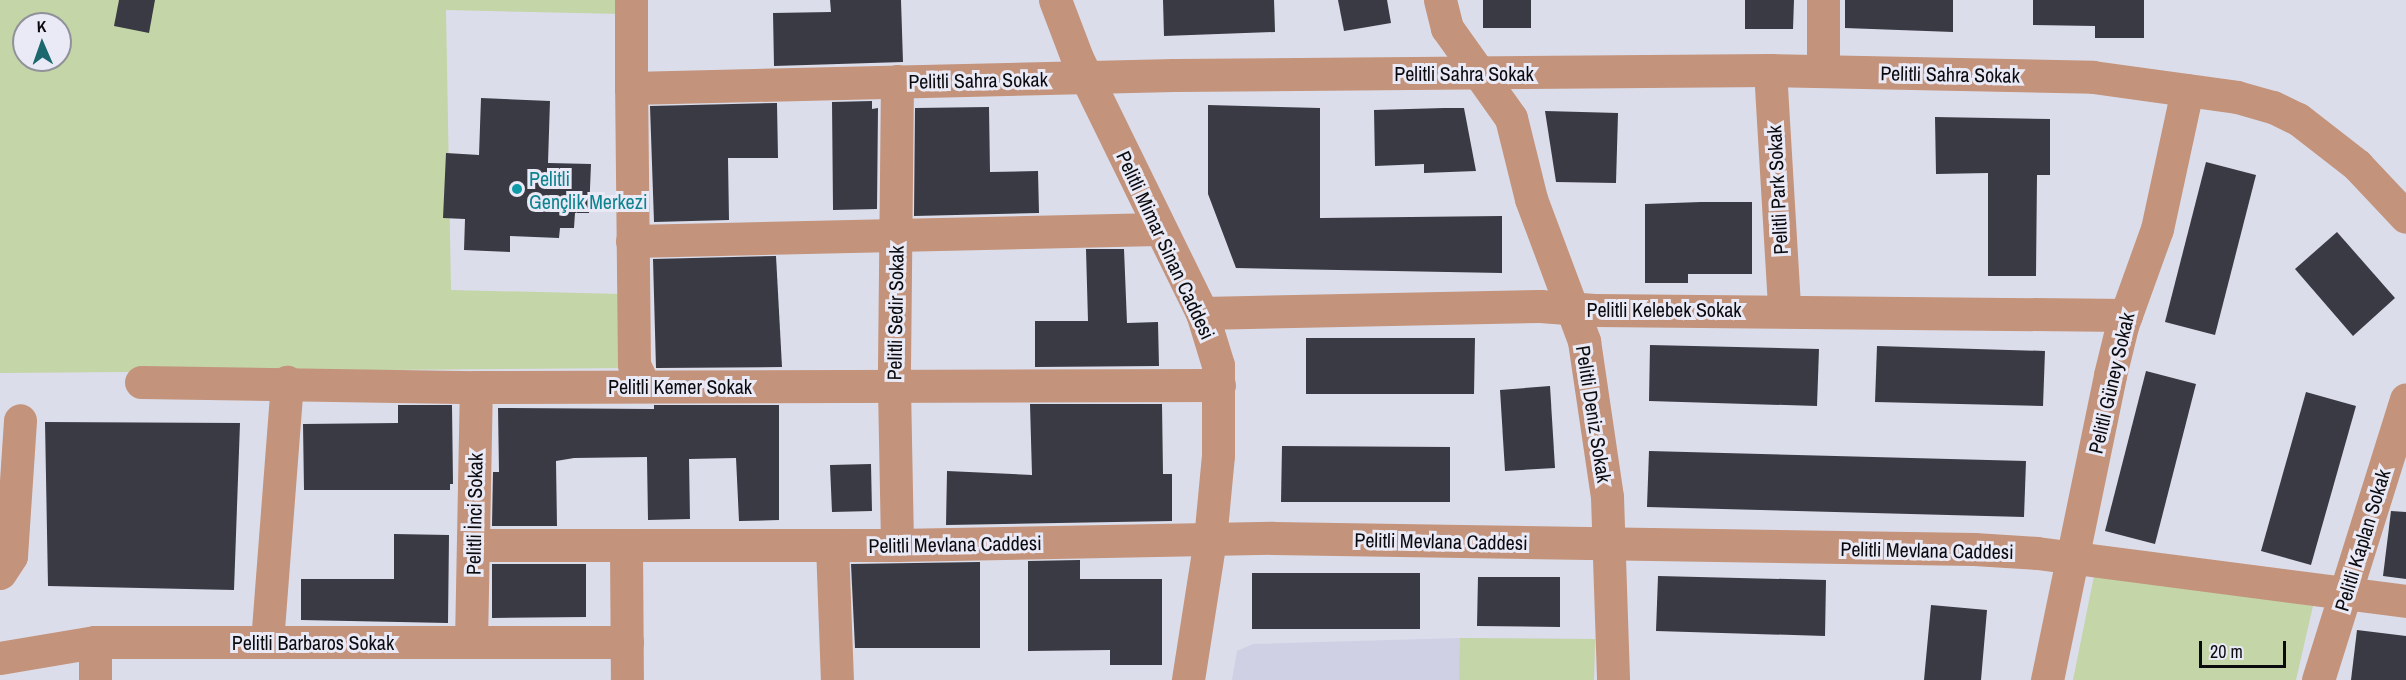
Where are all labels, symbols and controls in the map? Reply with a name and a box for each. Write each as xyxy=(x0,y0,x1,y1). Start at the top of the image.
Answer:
north arrow xyxy=(12,12,72,72)
text: K xyxy=(36,15,47,37)
street label: Pelitli Sahra Sokak xyxy=(1394,61,1534,85)
street label: Pelitli Sahra Sokak xyxy=(1880,61,2020,87)
street label: Pelitli Sahra Sokak xyxy=(908,67,1048,93)
street label: Pelitli Park Sokak xyxy=(1762,125,1792,255)
street label: Pelitli Mimar Sinan Caddesi xyxy=(1112,147,1220,343)
place label: Pelitli Gençlik Merkezi xyxy=(529,166,647,213)
marker: Pelitli Gençlik Merkezi xyxy=(510,182,524,196)
street label: Pelitli Sedir Sokak xyxy=(882,245,908,381)
street label: Pelitli Kelebek Sokak xyxy=(1587,297,1741,321)
street label: Pelitli Güney Sokak xyxy=(2083,310,2139,456)
street label: Pelitli Deniz Sokak xyxy=(1571,344,1617,484)
street label: Pelitli Kemer Sokak xyxy=(608,374,752,398)
street label: Pelitli İnci Sokak xyxy=(461,453,487,575)
street label: Pelitli Kaplan Sokak xyxy=(2329,466,2395,614)
street label: Pelitli Mevlana Caddesi xyxy=(1354,527,1528,555)
street label: Pelitli Mevlana Caddesi xyxy=(868,530,1042,558)
street label: Pelitli Mevlana Caddesi xyxy=(1840,536,2014,564)
scale bar xyxy=(2202,629,2289,667)
street label: Pelitli Barbaros Sokak xyxy=(232,630,394,654)
text: 20 m xyxy=(2210,639,2243,664)

